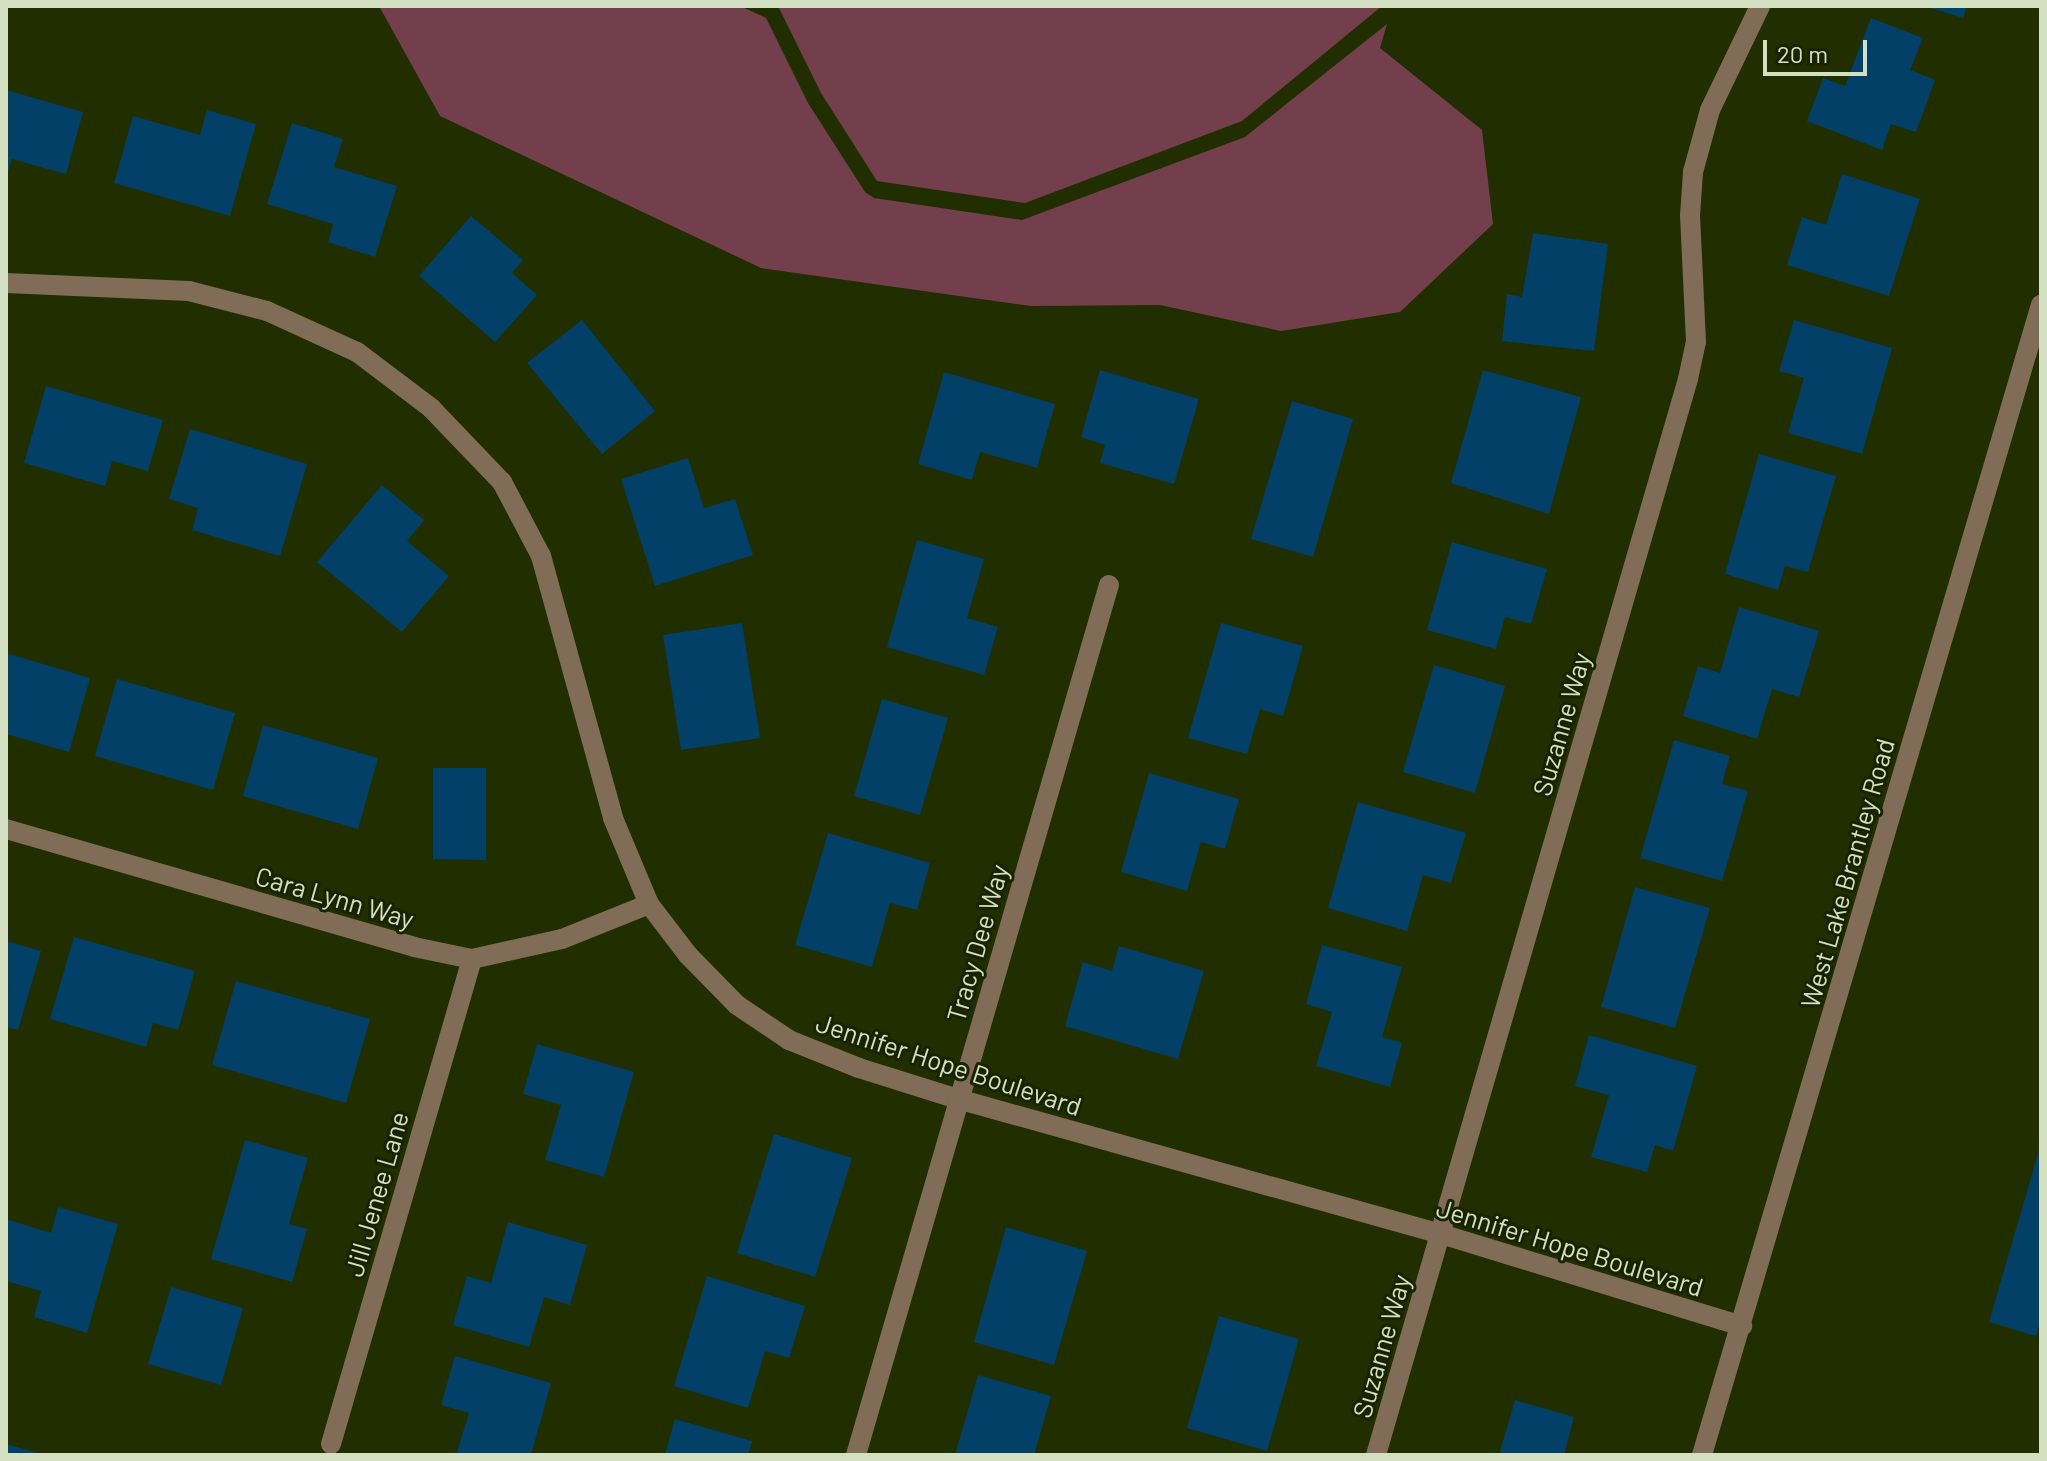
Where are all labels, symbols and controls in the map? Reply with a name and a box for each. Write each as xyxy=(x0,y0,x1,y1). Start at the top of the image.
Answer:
scale bar xyxy=(1767,24,1871,74)
text: 20 m xyxy=(1777,39,1828,68)
street label: Suzanne Way xyxy=(1526,649,1596,799)
street label: West Lake Brantley Road xyxy=(1794,735,1900,1011)
street label: Cara Lynn Way xyxy=(252,860,418,934)
street label: Tracy Dee Way xyxy=(940,861,1014,1025)
street label: Jennifer Hope Boulevard xyxy=(812,1006,1086,1122)
street label: Jill Jenee Lane xyxy=(338,1108,414,1280)
street label: Jennifer Hope Boulevard xyxy=(1433,1192,1707,1302)
street label: Suzanne Way xyxy=(1346,1271,1416,1421)

